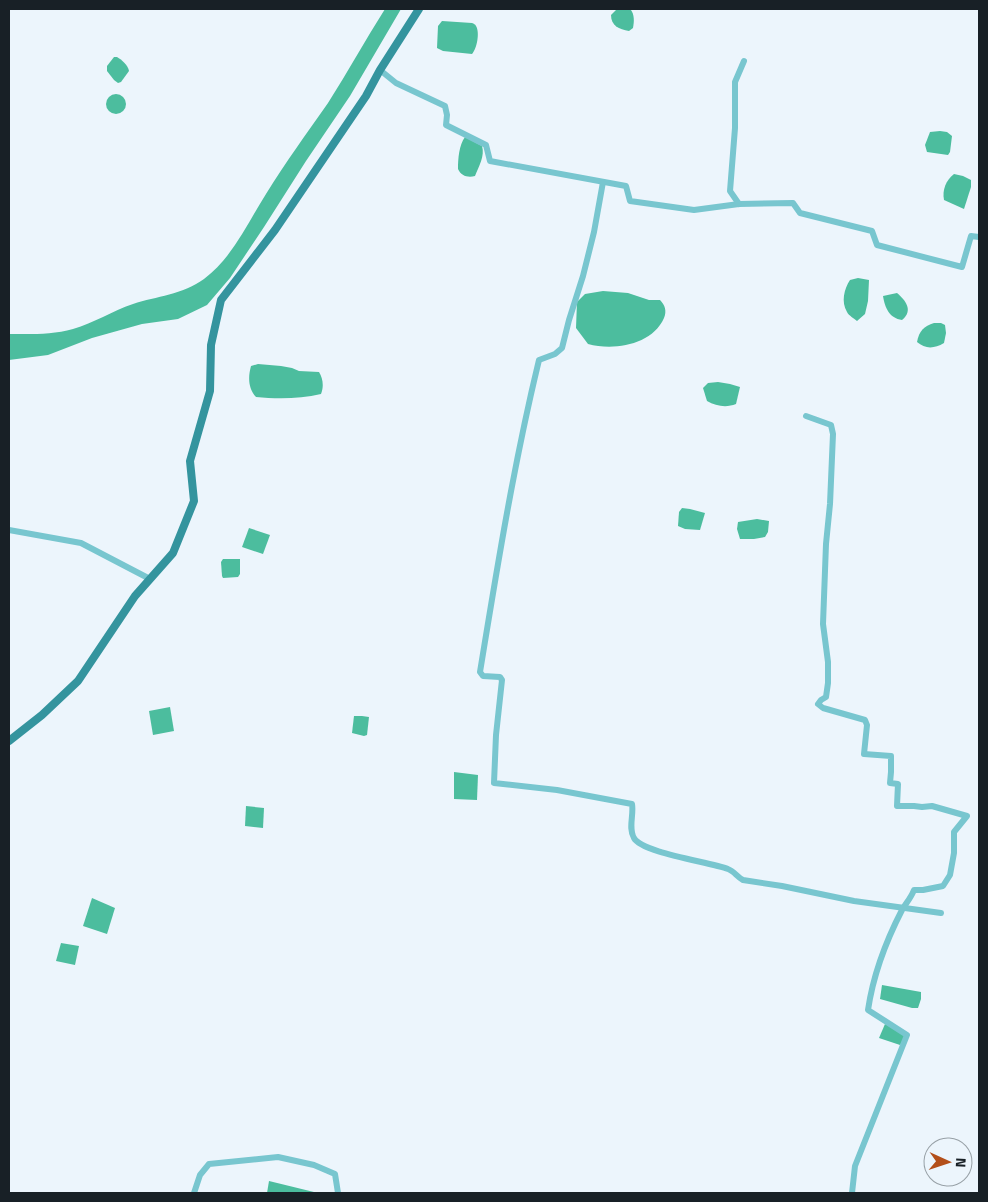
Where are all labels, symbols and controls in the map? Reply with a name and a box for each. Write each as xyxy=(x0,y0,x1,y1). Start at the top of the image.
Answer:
north arrow xyxy=(923,1137,973,1187)
text: N xyxy=(951,1157,972,1168)

